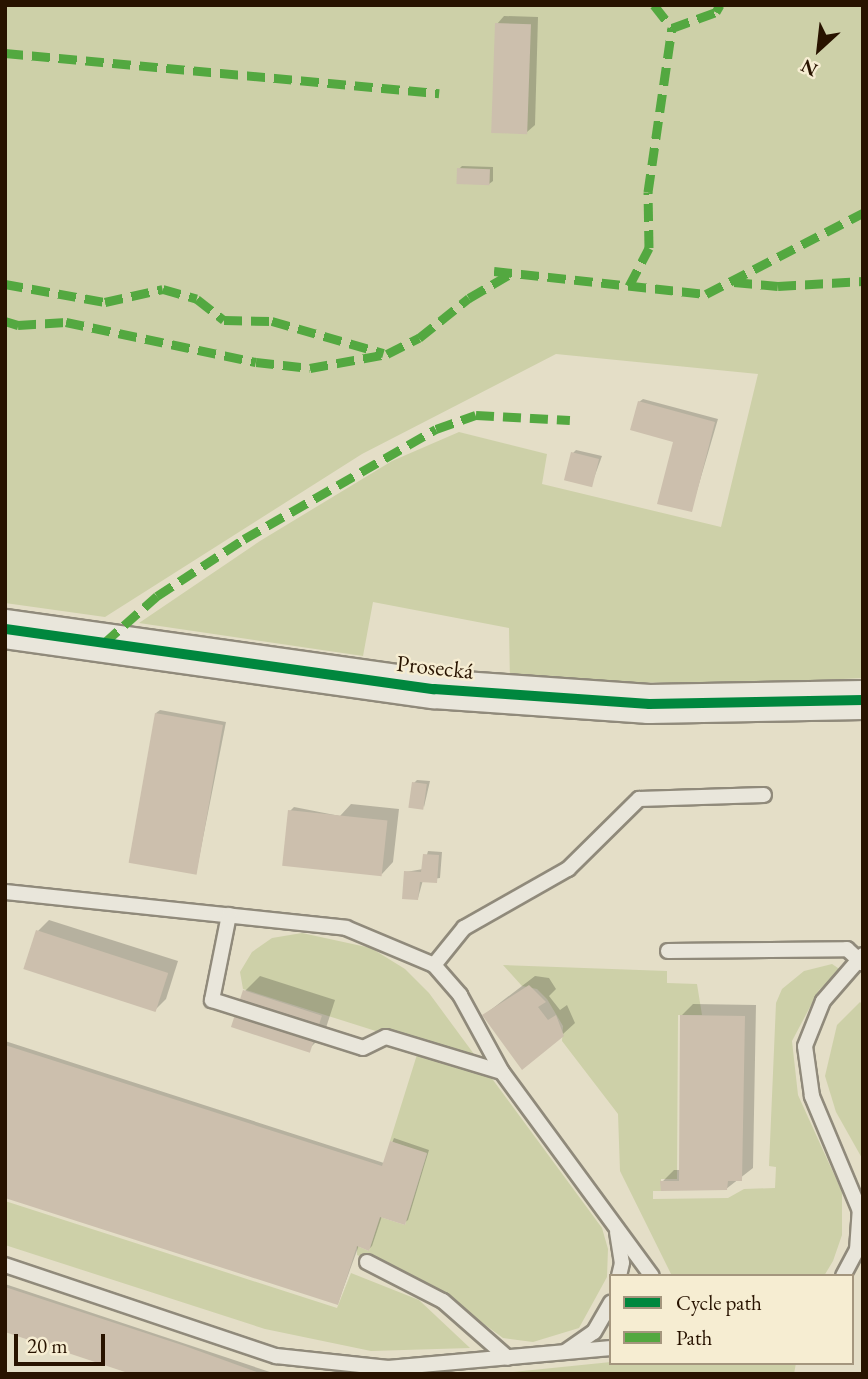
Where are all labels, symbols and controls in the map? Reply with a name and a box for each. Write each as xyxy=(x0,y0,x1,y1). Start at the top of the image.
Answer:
north arrow xyxy=(784,14,854,84)
text: N xyxy=(797,54,822,83)
street label: Prosecká xyxy=(395,649,475,685)
legend xyxy=(609,1274,854,1365)
text: Cycle path xyxy=(676,1289,762,1316)
scale bar xyxy=(18,1320,108,1364)
text: Path xyxy=(676,1324,712,1351)
text: 20 m xyxy=(27,1332,68,1359)

